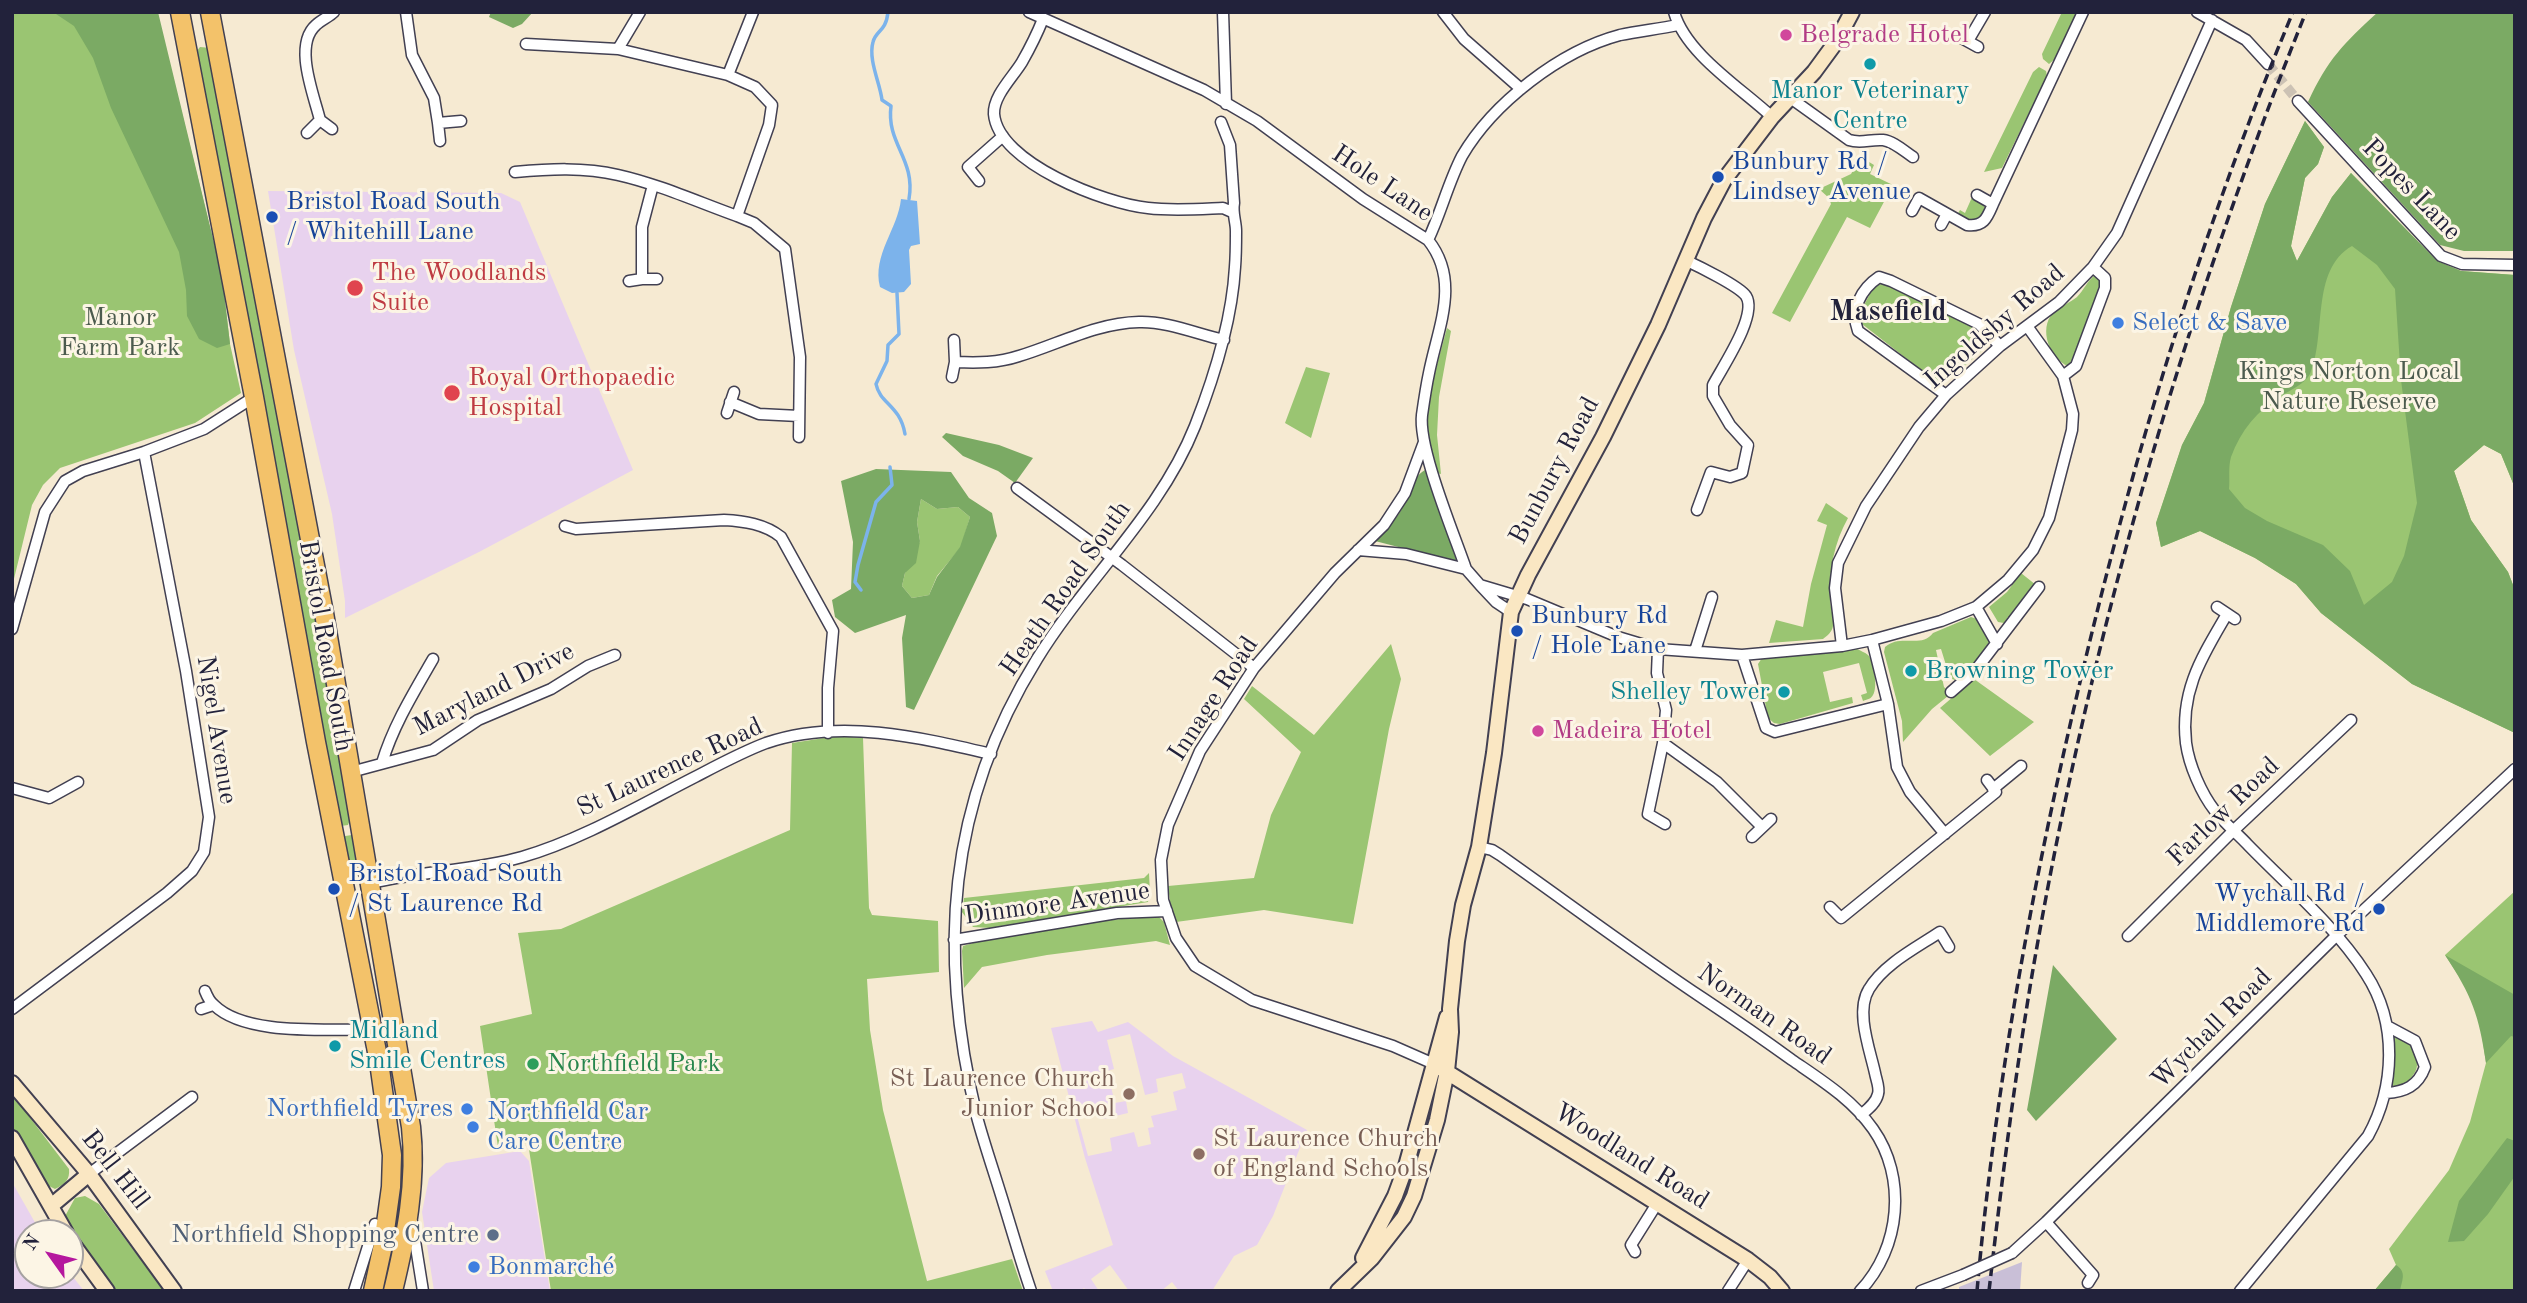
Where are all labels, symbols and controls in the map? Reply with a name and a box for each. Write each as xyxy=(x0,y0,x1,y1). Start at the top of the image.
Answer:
place label: Belgrade Hotel xyxy=(1800,19,1969,51)
marker: Belgrade Hotel xyxy=(1778,27,1794,43)
marker: Manor Veterinary Centre xyxy=(1862,56,1878,72)
place label: Manor Veterinary Centre xyxy=(1770,75,1970,136)
street label: Popes Lane xyxy=(2355,133,2467,247)
street label: Hole Lane xyxy=(1325,139,1439,229)
place label: Bunbury Rd / Lindsey Avenue xyxy=(1732,146,1911,208)
marker: Bunbury Rd / Lindsey Avenue xyxy=(1710,169,1726,185)
place label: Bristol Road South / Whitehill Lane xyxy=(286,186,501,248)
marker: Bristol Road South / Whitehill Lane xyxy=(264,209,280,225)
place label: The Woodlands Suite xyxy=(371,257,546,318)
street label: Ingoldsby Road xyxy=(1919,258,2071,396)
marker: The Woodlands Suite xyxy=(345,278,365,298)
district label: Masefield xyxy=(1829,296,1947,330)
park label: Manor Farm Park xyxy=(60,302,180,364)
place label: Select & Save xyxy=(2132,307,2287,339)
marker: Select & Save xyxy=(2110,315,2126,331)
park label: Kings Norton Local Nature Reserve xyxy=(2238,356,2460,418)
place label: Royal Orthopaedic Hospital xyxy=(468,362,675,424)
marker: Royal Orthopaedic Hospital xyxy=(442,383,462,403)
street label: Bunbury Road xyxy=(1503,392,1607,550)
street label: Heath Road South xyxy=(994,495,1138,683)
street label: Bristol Road South xyxy=(291,538,359,754)
place label: Bunbury Rd / Hole Lane xyxy=(1531,600,1668,662)
marker: Bunbury Rd / Hole Lane xyxy=(1509,623,1525,639)
street label: Innage Road xyxy=(1162,631,1266,767)
street label: Maryland Drive xyxy=(408,636,580,744)
street label: Nigel Avenue xyxy=(189,654,243,806)
place label: Browning Tower xyxy=(1925,655,2113,687)
marker: Browning Tower xyxy=(1903,663,1919,679)
place label: Shelley Tower xyxy=(1610,676,1770,708)
marker: Shelley Tower xyxy=(1776,684,1792,700)
street label: St Laurence Road xyxy=(572,711,768,825)
place label: Madeira Hotel xyxy=(1552,715,1711,747)
marker: Madeira Hotel xyxy=(1530,723,1546,739)
street label: Farlow Road xyxy=(2161,751,2287,873)
place label: Bristol Road South / St Laurence Rd xyxy=(348,858,563,920)
street label: Dinmore Avenue xyxy=(962,876,1152,932)
place label: Wychall Rd / Middlemore Rd xyxy=(2194,878,2365,940)
marker: Bristol Road South / St Laurence Rd xyxy=(326,881,342,897)
marker: Wychall Rd / Middlemore Rd xyxy=(2371,901,2387,917)
street label: Norman Road xyxy=(1691,957,1837,1073)
street label: Wychall Road xyxy=(2145,962,2279,1096)
place label: Midland Smile Centres xyxy=(349,1015,505,1076)
marker: Midland Smile Centres xyxy=(327,1038,343,1054)
place label: Northfield Park xyxy=(547,1048,721,1080)
marker: Northfield Park xyxy=(525,1056,541,1072)
place label: St Laurence Church Junior School xyxy=(890,1063,1115,1124)
marker: St Laurence Church Junior School xyxy=(1121,1086,1137,1102)
place label: Northfield Tyres xyxy=(266,1093,453,1125)
place label: Northfield Car Care Centre xyxy=(487,1096,648,1158)
street label: Woodland Road xyxy=(1548,1097,1714,1217)
marker: Northfield Tyres xyxy=(459,1101,475,1117)
marker: Northfield Car Care Centre xyxy=(465,1119,481,1135)
place label: St Laurence Church of England Schools xyxy=(1213,1123,1438,1184)
street label: Bell Hill xyxy=(74,1124,156,1216)
marker: St Laurence Church of England Schools xyxy=(1191,1146,1207,1162)
north arrow xyxy=(14,1219,84,1289)
place label: Northfield Shopping Centre xyxy=(171,1219,479,1251)
marker: Northfield Shopping Centre xyxy=(485,1227,501,1243)
text: N xyxy=(21,1232,45,1254)
place label: Bonmarché xyxy=(488,1251,614,1283)
marker: Bonmarché xyxy=(466,1259,482,1275)

